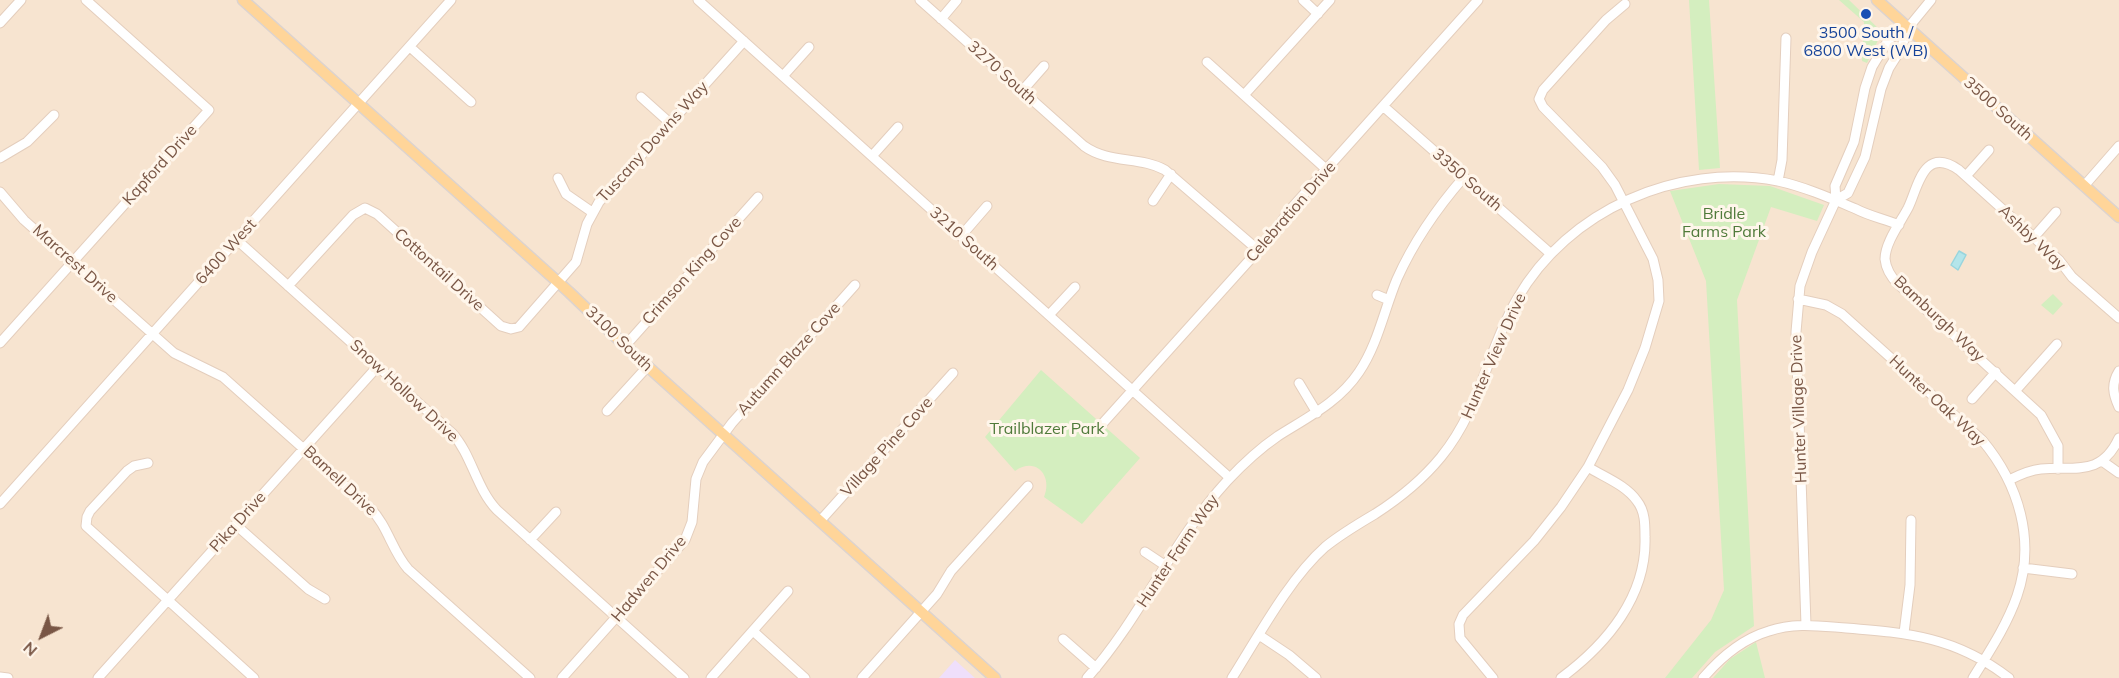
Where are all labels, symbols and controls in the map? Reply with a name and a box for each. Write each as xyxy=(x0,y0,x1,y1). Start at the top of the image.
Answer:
marker: 3500 South / 6800 West (WB) xyxy=(1859,7,1873,21)
place label: 3500 South / 6800 West (WB) xyxy=(1803,23,1929,61)
street label: 3270 South xyxy=(964,37,1040,109)
street label: 3500 South xyxy=(1960,73,2036,145)
street label: Tuscany Downs Way xyxy=(594,77,712,207)
street label: Kapford Drive xyxy=(119,121,201,209)
street label: 3350 South xyxy=(1428,145,1506,215)
street label: Celebration Drive xyxy=(1242,158,1340,266)
street label: Ashby Way xyxy=(1994,201,2070,275)
street label: 3210 South xyxy=(926,203,1002,275)
park label: Bridle Farms Park xyxy=(1682,204,1766,242)
street label: Crimson King Cove xyxy=(638,213,746,329)
street label: 6400 West xyxy=(192,215,260,289)
street label: Marcrest Drive xyxy=(29,221,121,307)
street label: Cottontail Drive xyxy=(390,225,488,315)
street label: Bamburgh Way xyxy=(1890,272,1988,366)
street label: Hunter View Drive xyxy=(1458,290,1530,422)
street label: Autumn Blaze Cove xyxy=(733,299,845,419)
street label: 3100 South xyxy=(581,302,657,376)
street label: Hunter Village Drive xyxy=(1787,334,1811,484)
street label: Snow Hollow Drive xyxy=(346,336,462,446)
street label: Hunter Oak Way xyxy=(1885,352,1989,450)
street label: Village Pine Cove xyxy=(837,393,937,501)
park label: Trailblazer Park xyxy=(990,419,1104,439)
street label: Bamell Drive xyxy=(299,442,381,520)
street label: Pika Drive xyxy=(206,488,270,556)
street label: Hunter Farm Way xyxy=(1133,491,1223,611)
street label: Hadwen Drive xyxy=(608,532,690,626)
north arrow xyxy=(12,606,72,666)
text: N xyxy=(19,638,41,661)

